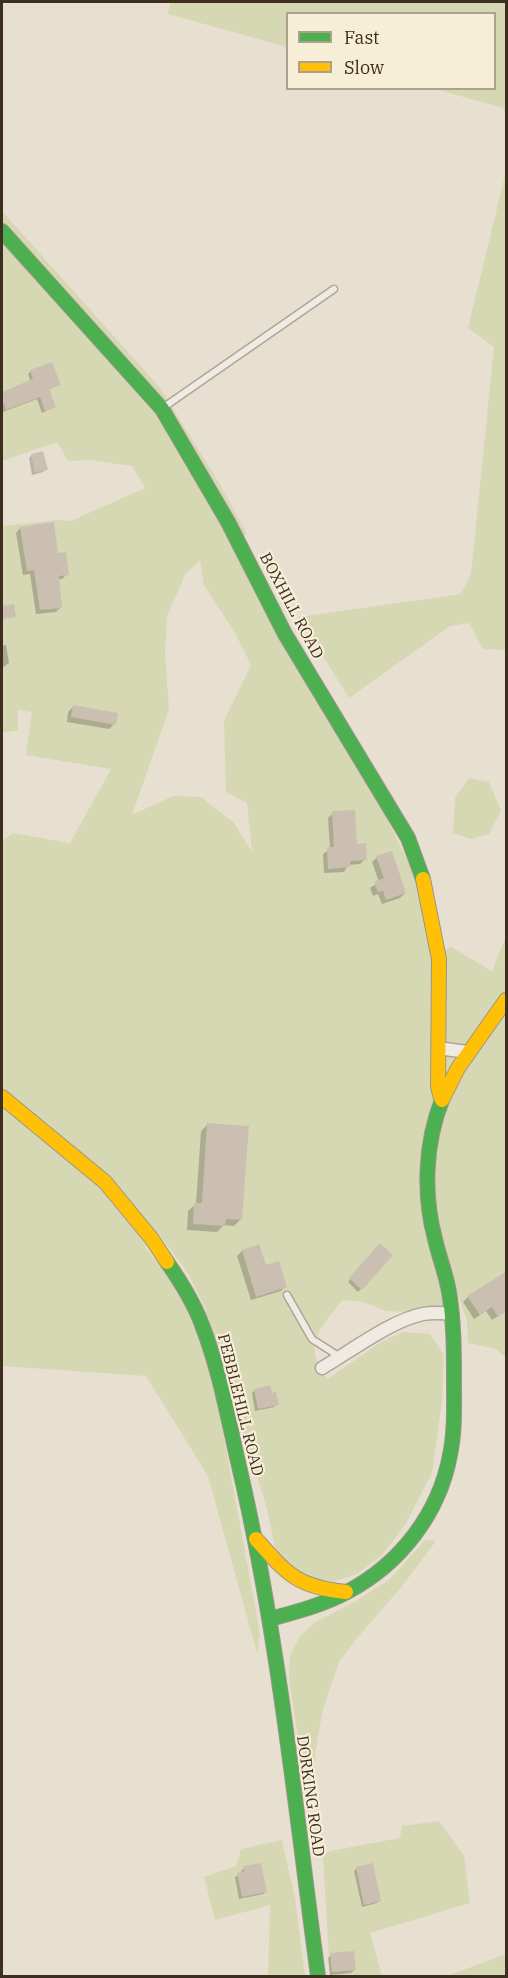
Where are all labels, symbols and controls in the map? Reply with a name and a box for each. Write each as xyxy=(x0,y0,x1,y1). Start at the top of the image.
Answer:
legend xyxy=(286,12,496,90)
text: Fast xyxy=(344,26,379,49)
text: Slow xyxy=(344,56,384,79)
street label: BOXHILL ROAD xyxy=(255,550,327,662)
street label: PEBBLEHILL ROAD xyxy=(213,1332,267,1478)
street label: DORKING ROAD xyxy=(292,1734,328,1858)

